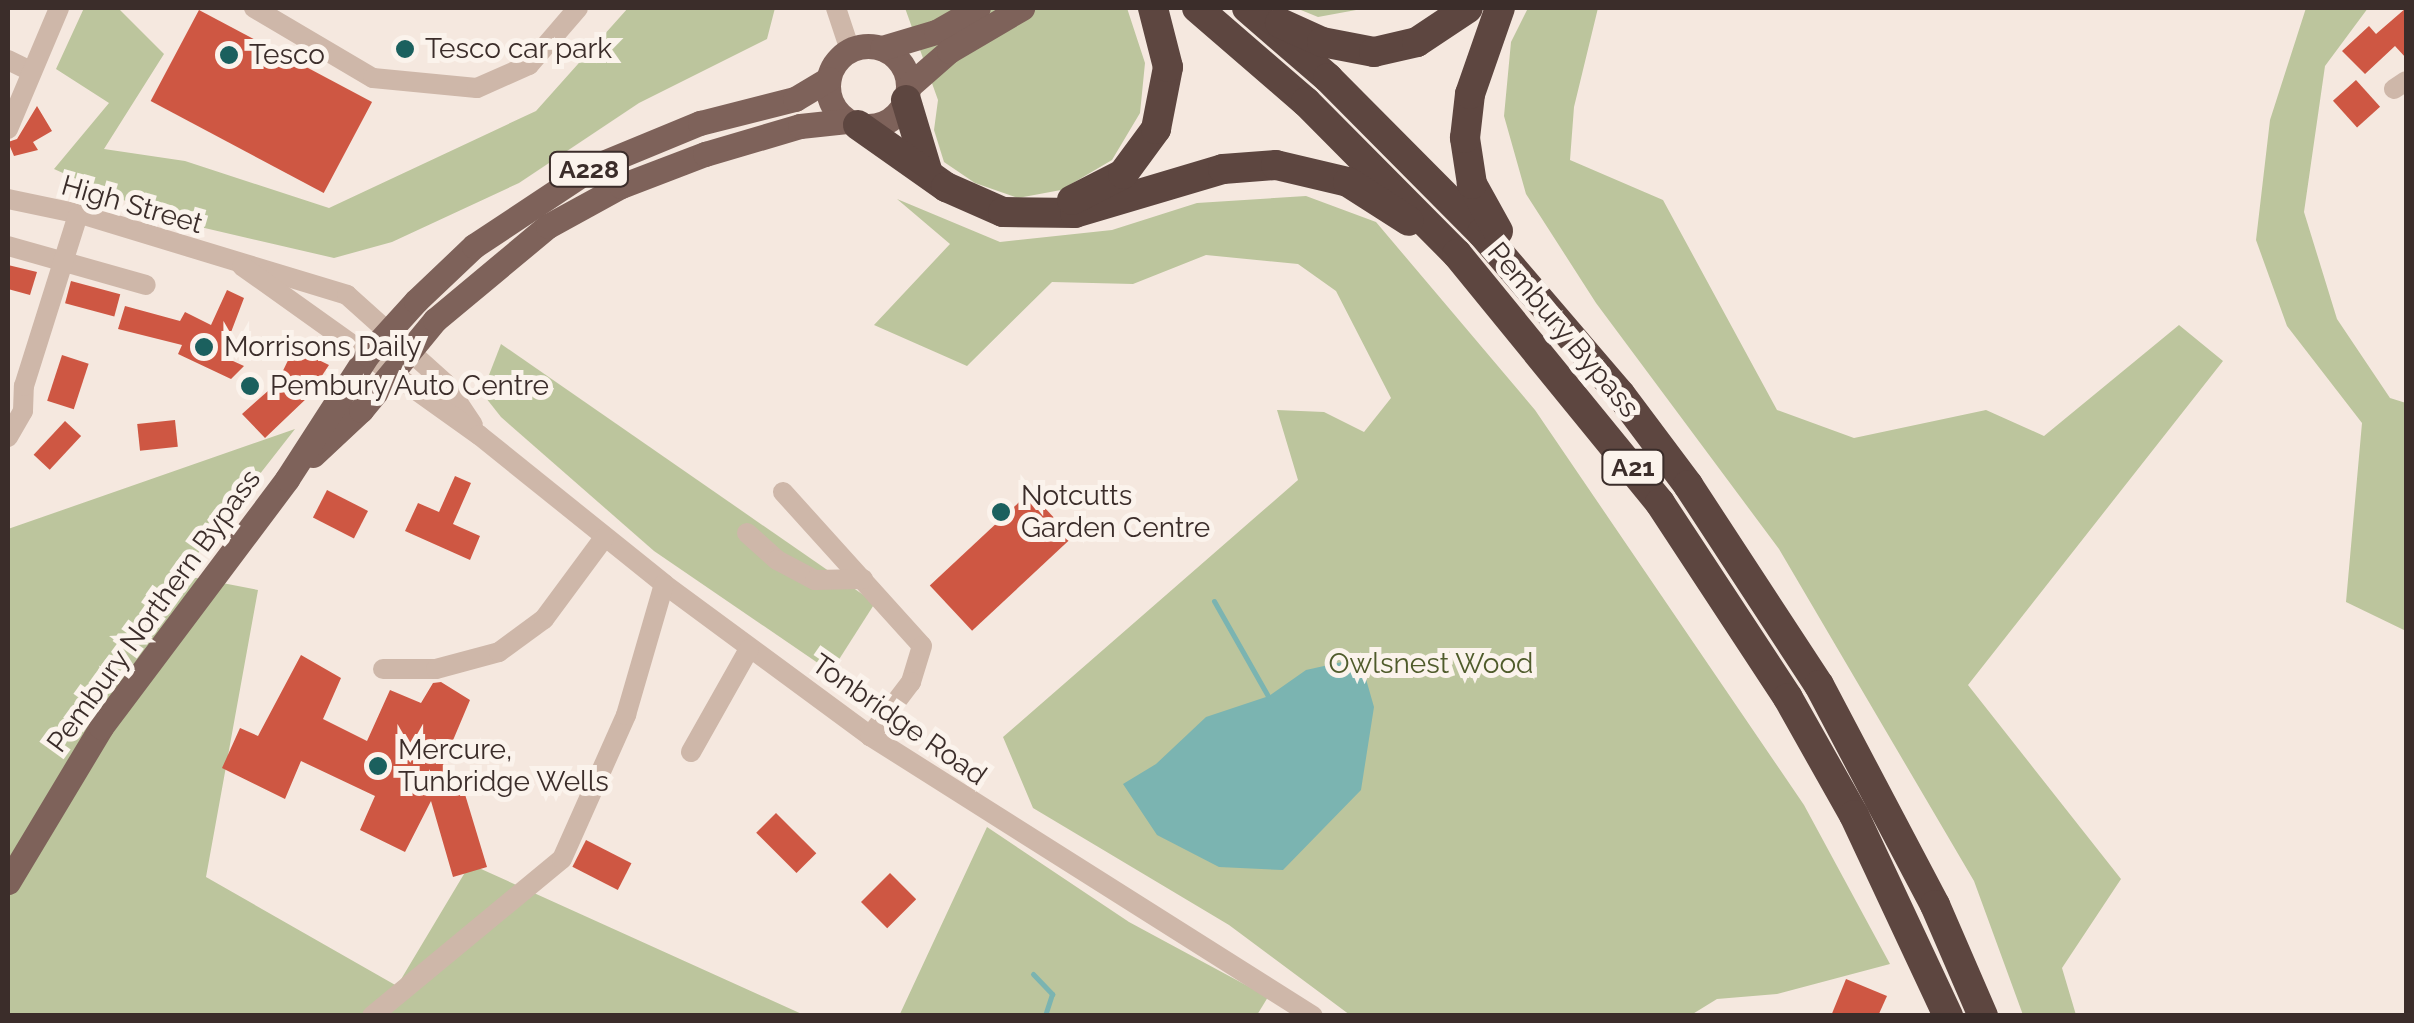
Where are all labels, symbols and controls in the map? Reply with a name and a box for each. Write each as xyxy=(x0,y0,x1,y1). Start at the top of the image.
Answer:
place label: Tesco car park xyxy=(425,32,613,66)
place label: Tesco xyxy=(249,38,325,72)
marker: Tesco car park xyxy=(394,38,416,60)
marker: Tesco xyxy=(218,44,240,66)
road number: A228 xyxy=(546,149,632,189)
street label: High Street xyxy=(58,169,206,241)
street label: Pembury Bypass xyxy=(1480,235,1646,425)
place label: Morrisons Daily xyxy=(224,330,422,364)
marker: Morrisons Daily xyxy=(193,336,215,358)
place label: Pembury Auto Centre xyxy=(270,369,551,403)
marker: Pembury Auto Centre xyxy=(239,375,261,397)
road number: A21 xyxy=(1600,447,1666,487)
street label: Pembury Northern Bypass xyxy=(40,463,268,759)
place label: Notcutts Garden Centre xyxy=(1021,479,1210,545)
marker: Notcutts Garden Centre xyxy=(990,501,1012,523)
street label: Tonbridge Road xyxy=(805,647,993,793)
park label: Owlsnest Wood xyxy=(1328,647,1534,681)
place label: Mercure, Tunbridge Wells xyxy=(398,733,610,799)
marker: Mercure, Tunbridge Wells xyxy=(367,755,389,777)

